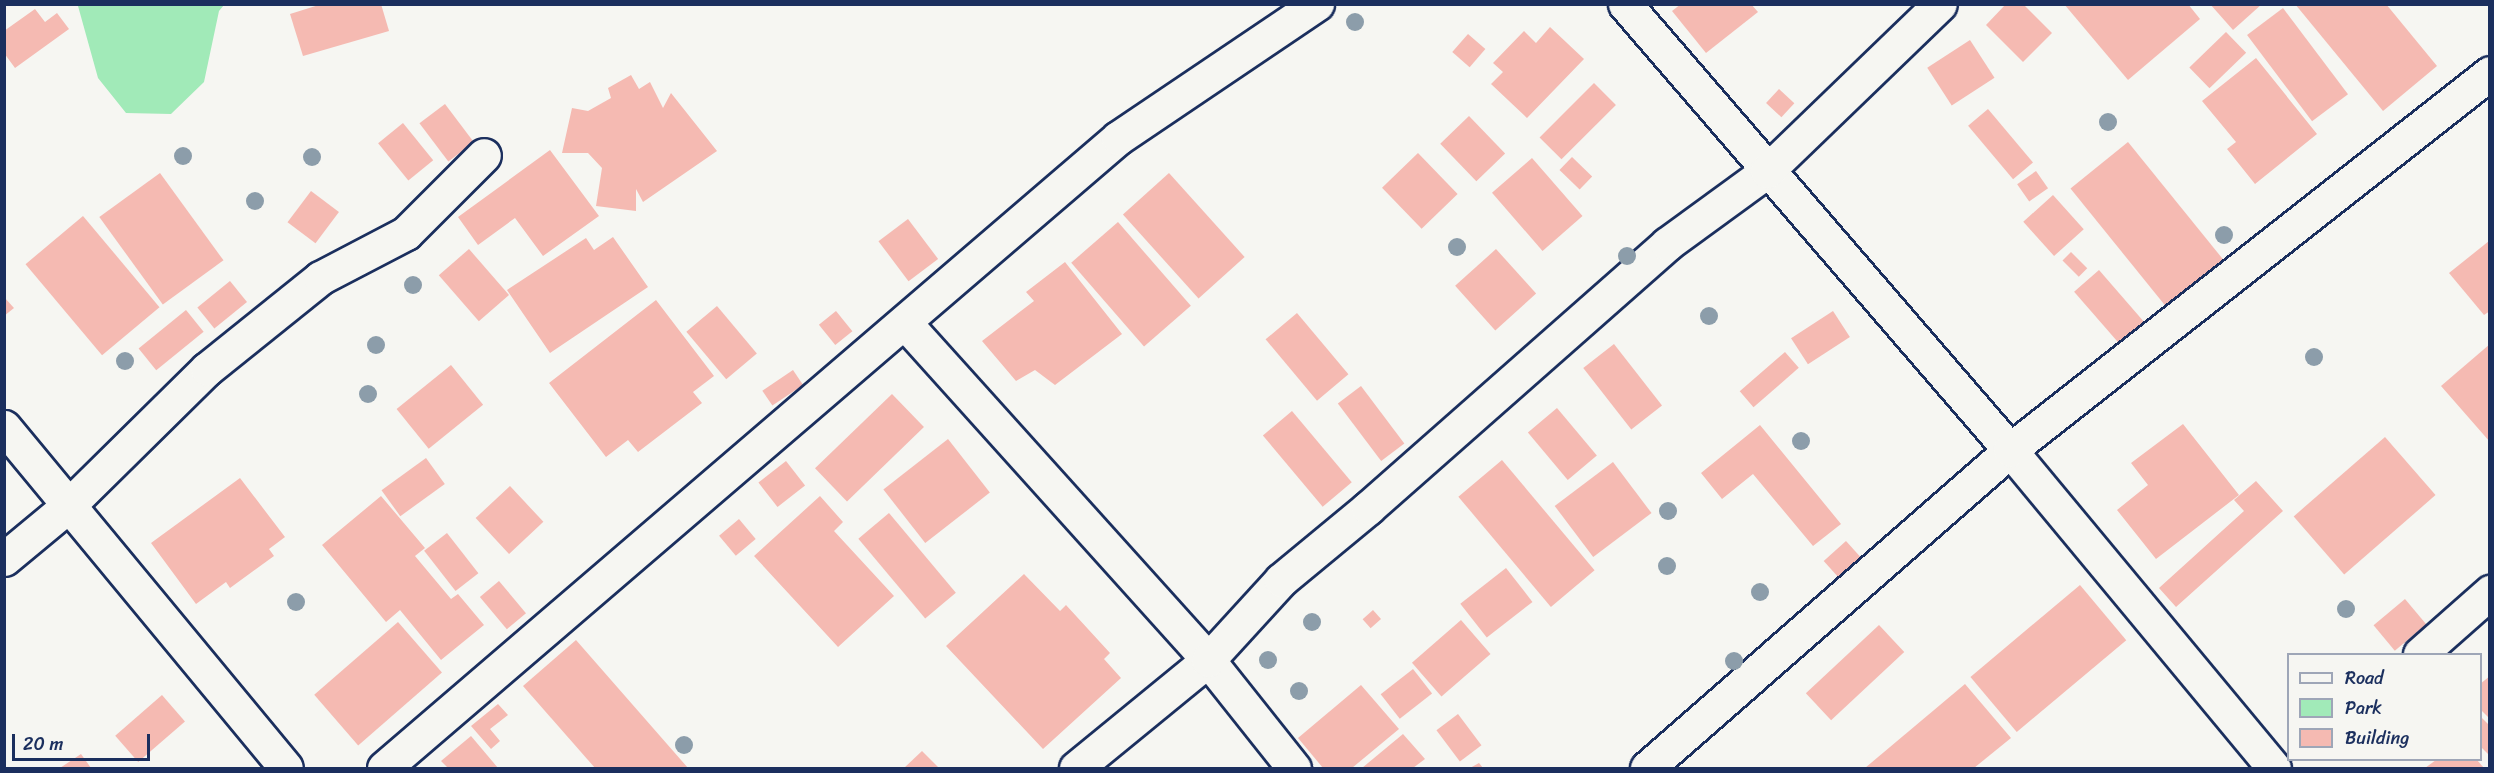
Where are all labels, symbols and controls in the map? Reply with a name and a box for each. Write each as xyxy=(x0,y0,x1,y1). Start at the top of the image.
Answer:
legend xyxy=(2287,653,2482,761)
text: Road xyxy=(2345,662,2384,694)
text: Park xyxy=(2345,692,2382,724)
scale bar xyxy=(15,722,153,760)
text: Building xyxy=(2345,722,2409,754)
text: 20 m xyxy=(23,728,63,760)

